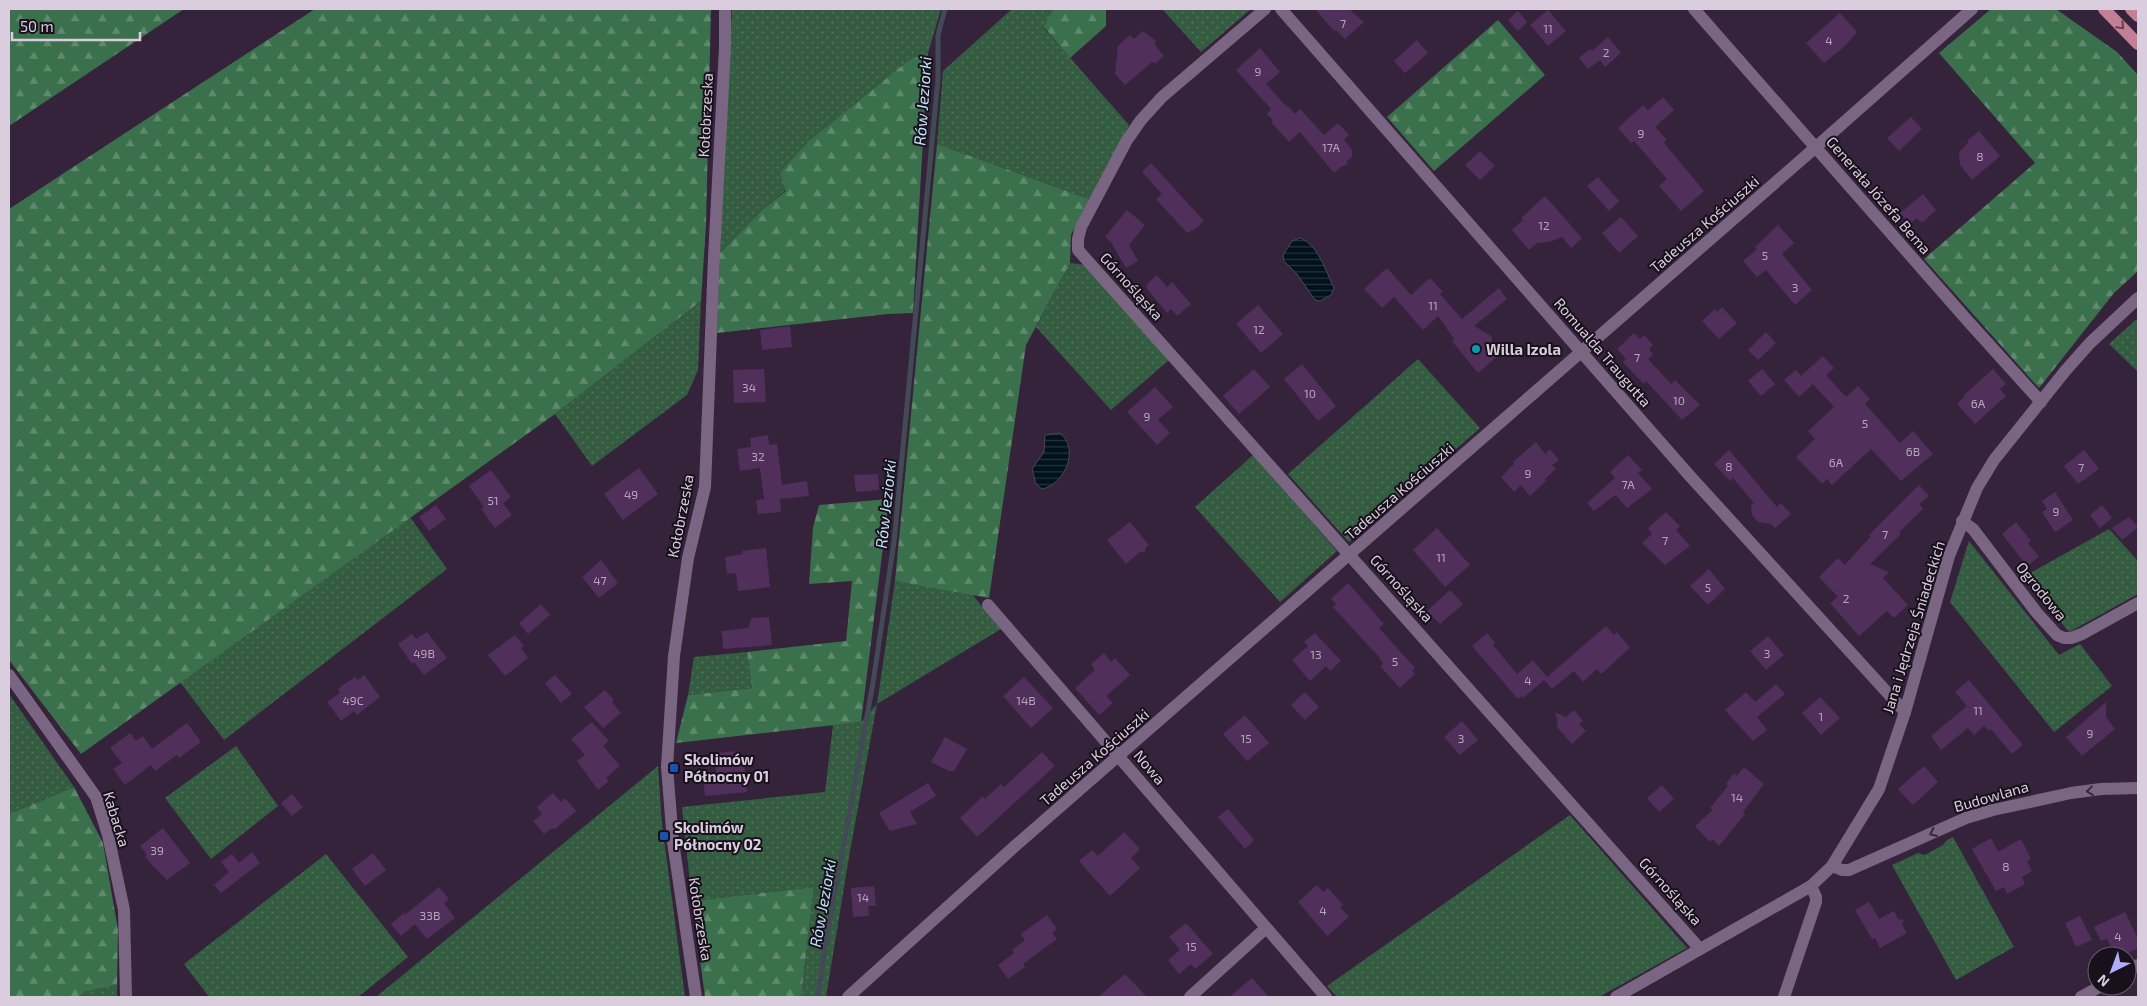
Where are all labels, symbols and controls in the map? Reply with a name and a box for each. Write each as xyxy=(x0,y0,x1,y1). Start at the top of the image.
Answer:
scale bar xyxy=(12,10,140,42)
house number: 7 xyxy=(1340,16,1346,30)
text: 50 m xyxy=(20,17,54,35)
house number: 11 xyxy=(1543,21,1553,35)
one-way arrow xyxy=(2115,21,2124,30)
house number: 4 xyxy=(1825,33,1833,47)
house number: 2 xyxy=(1603,45,1610,59)
water label: Rów Jeziorki xyxy=(909,56,935,146)
house number: 9 xyxy=(1255,64,1262,78)
street label: Kołobrzeska xyxy=(694,72,716,158)
house number: 9 xyxy=(1638,126,1645,140)
street label: Generała Józefa Bema xyxy=(1823,132,1935,258)
house number: 17A xyxy=(1322,140,1341,154)
house number: 8 xyxy=(1976,149,1984,163)
street label: Tadeusza Kościuszki xyxy=(1646,172,1762,276)
house number: 12 xyxy=(1538,218,1550,232)
street label: Górnośląska xyxy=(1097,248,1167,324)
house number: 5 xyxy=(1762,248,1768,262)
house number: 3 xyxy=(1792,280,1798,294)
street label: Romualda Traugutta xyxy=(1551,294,1655,410)
house number: 11 xyxy=(1428,298,1438,312)
house number: 12 xyxy=(1253,322,1265,336)
place label: Willa Izola xyxy=(1486,340,1561,358)
marker: Willa Izola xyxy=(1470,343,1482,355)
house number: 7 xyxy=(1634,350,1640,364)
house number: 34 xyxy=(742,380,756,394)
house number: 10 xyxy=(1304,386,1316,400)
house number: 10 xyxy=(1673,393,1685,407)
house number: 6A xyxy=(1971,396,1986,410)
house number: 9 xyxy=(1144,409,1151,423)
house number: 5 xyxy=(1862,416,1868,430)
street label: Tadeusza Kościuszki xyxy=(1341,439,1457,543)
house number: 6B xyxy=(1906,444,1920,458)
house number: 32 xyxy=(751,449,765,463)
house number: 6A xyxy=(1829,455,1844,469)
water label: Rów Jeziorki xyxy=(871,459,899,549)
house number: 8 xyxy=(1725,459,1733,473)
house number: 7 xyxy=(2078,460,2084,474)
house number: 9 xyxy=(1525,466,1532,480)
street label: Kołobrzeska xyxy=(663,473,697,559)
house number: 7A xyxy=(1621,477,1635,491)
house number: 49 xyxy=(624,487,638,501)
house number: 51 xyxy=(487,493,499,507)
house number: 9 xyxy=(2053,504,2060,518)
house number: 7 xyxy=(1882,527,1888,541)
house number: 7 xyxy=(1662,533,1668,547)
street label: Jana i Jędrzeja Śniadeckich xyxy=(1878,538,1949,716)
street label: Górnośląska xyxy=(1367,550,1437,626)
house number: 11 xyxy=(1436,550,1446,564)
street label: Ogrodowa xyxy=(2013,558,2071,624)
house number: 47 xyxy=(593,573,607,587)
house number: 5 xyxy=(1705,580,1711,594)
house number: 2 xyxy=(1843,591,1850,605)
house number: 49B xyxy=(413,646,435,660)
house number: 3 xyxy=(1764,646,1770,660)
house number: 13 xyxy=(1310,647,1322,661)
house number: 5 xyxy=(1392,654,1398,668)
house number: 4 xyxy=(1524,673,1532,687)
house number: 49C xyxy=(342,693,364,707)
house number: 14B xyxy=(1016,693,1036,707)
house number: 11 xyxy=(1973,703,1983,717)
street label: Tadeusza Kościuszki xyxy=(1036,705,1152,809)
house number: 1 xyxy=(1819,709,1823,723)
house number: 9 xyxy=(2087,726,2094,740)
house number: 15 xyxy=(1240,731,1252,745)
house number: 3 xyxy=(1458,731,1464,745)
street label: Nowa xyxy=(1130,746,1170,788)
place label: Skolimów Północny 01 xyxy=(684,750,769,786)
marker: Skolimów Północny 01 xyxy=(668,762,680,774)
street label: Budowlana xyxy=(1952,777,2030,815)
one-way arrow xyxy=(2085,785,2093,796)
street label: Kabacka xyxy=(100,789,134,849)
house number: 14 xyxy=(1731,790,1743,804)
place label: Skolimów Północny 02 xyxy=(674,818,762,854)
one-way arrow xyxy=(1929,826,1938,837)
marker: Skolimów Północny 02 xyxy=(658,830,670,842)
house number: 39 xyxy=(150,843,164,857)
street label: Górnośląska xyxy=(1636,853,1706,929)
water label: Rów Jeziorki xyxy=(805,857,839,949)
house number: 8 xyxy=(2002,859,2010,873)
street label: Kołobrzeska xyxy=(686,876,716,962)
house number: 14 xyxy=(857,890,869,904)
house number: 4 xyxy=(1319,903,1327,917)
house number: 33B xyxy=(420,908,440,922)
house number: 4 xyxy=(2114,929,2122,943)
house number: 15 xyxy=(1185,939,1197,953)
north arrow xyxy=(2087,946,2137,996)
text: N xyxy=(2094,971,2112,991)

